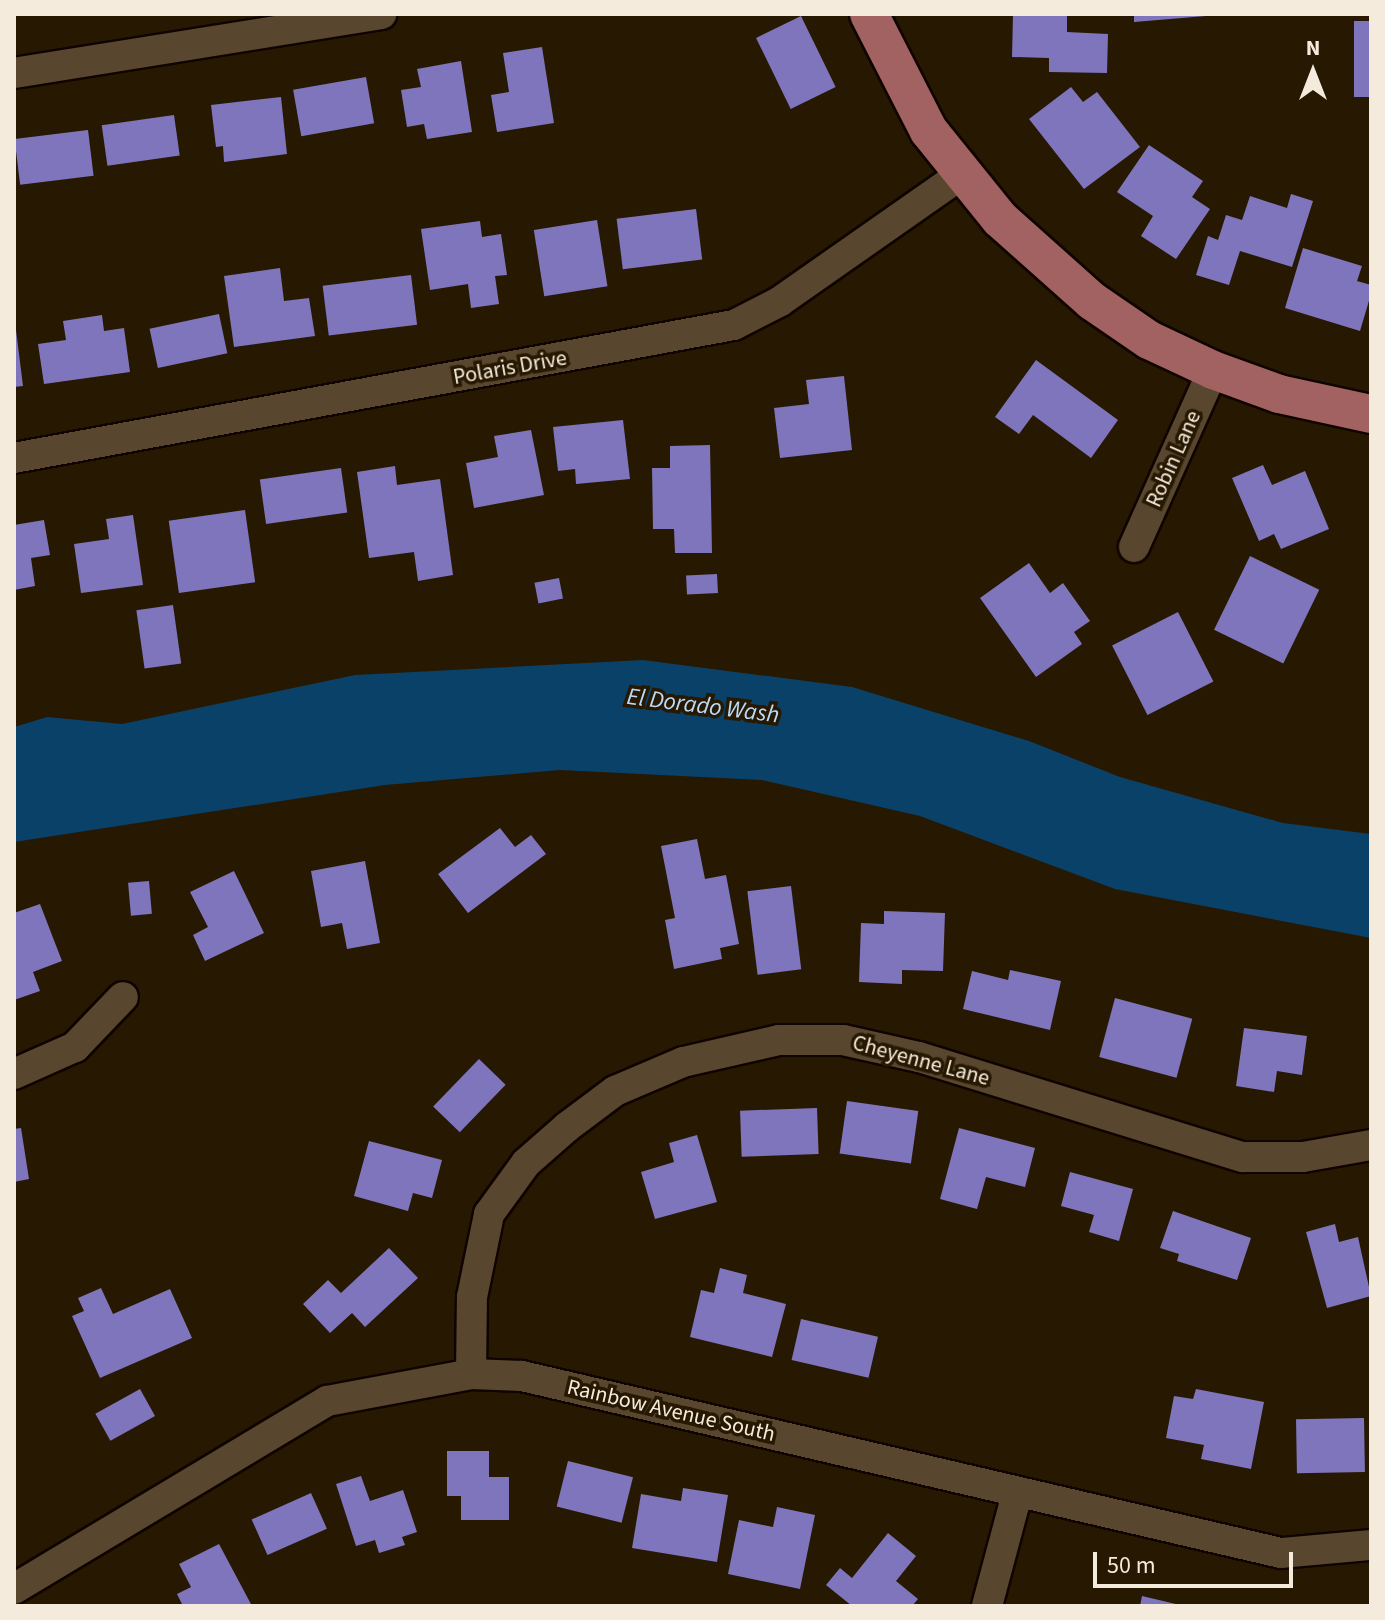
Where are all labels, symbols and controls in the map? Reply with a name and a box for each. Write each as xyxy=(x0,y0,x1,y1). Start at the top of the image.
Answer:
north arrow xyxy=(1273,32,1353,112)
text: N xyxy=(1306,32,1320,64)
street label: Polaris Drive xyxy=(451,345,569,391)
street label: Robin Lane xyxy=(1141,407,1207,511)
water label: El Dorado Wash xyxy=(625,682,781,730)
street label: Cheyenne Lane xyxy=(850,1030,992,1092)
street label: Rainbow Avenue South xyxy=(565,1374,777,1448)
scale bar xyxy=(1097,1536,1297,1586)
text: 50 m xyxy=(1107,1548,1156,1583)

